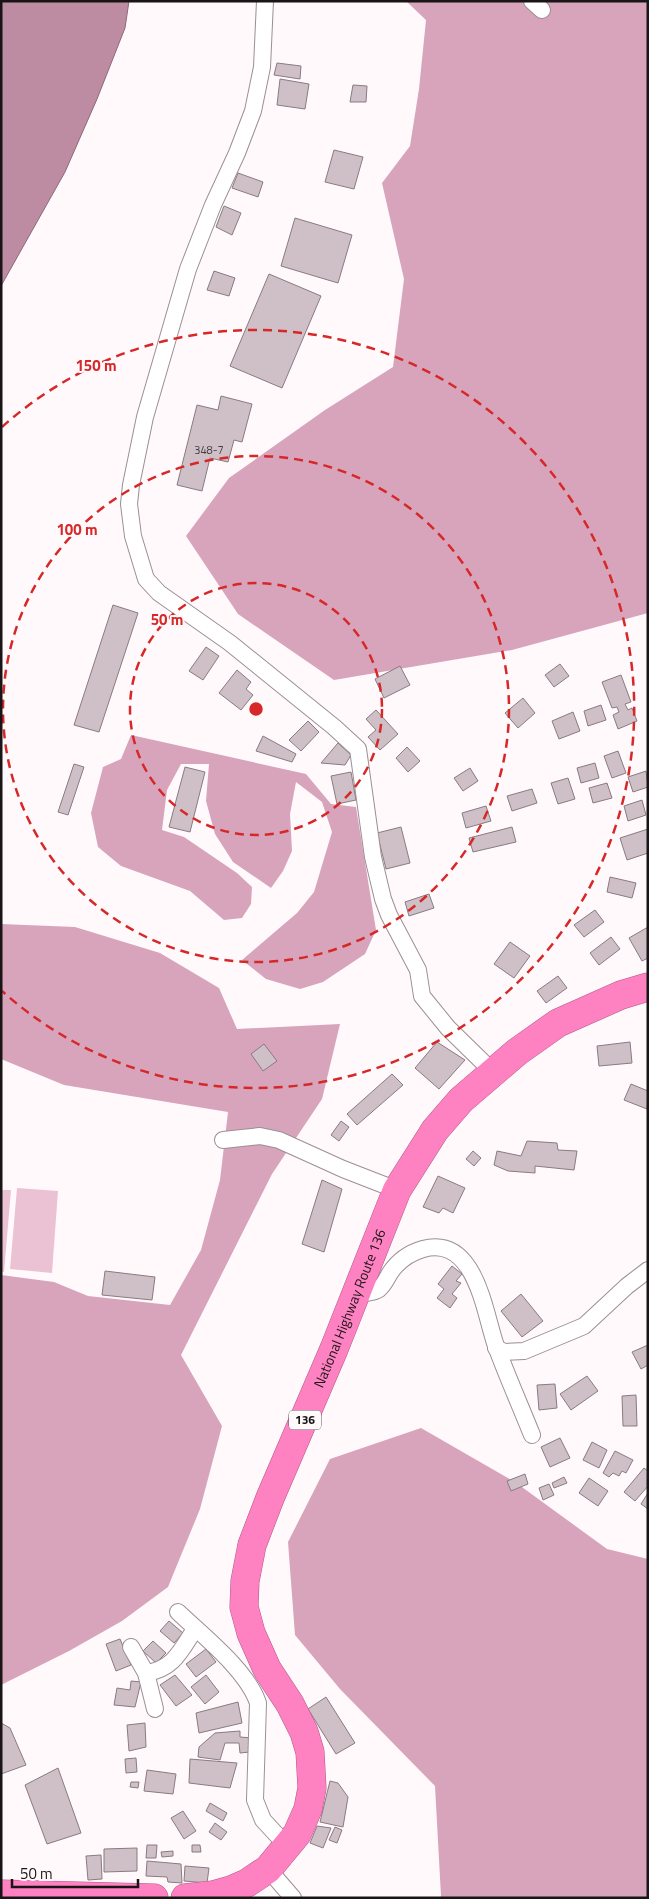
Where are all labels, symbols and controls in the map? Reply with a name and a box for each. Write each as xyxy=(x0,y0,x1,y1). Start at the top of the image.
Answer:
text: 150 m xyxy=(75,354,117,377)
house number: 348-7 xyxy=(194,442,224,458)
text: 100 m xyxy=(56,518,98,541)
text: 50 m xyxy=(151,608,183,631)
centre of rings xyxy=(247,700,265,718)
street label: National Highway Route 136 xyxy=(308,1225,391,1391)
road number: 136 xyxy=(289,1410,321,1430)
scale bar xyxy=(12,1856,139,1888)
text: 50 m xyxy=(20,1862,53,1885)

